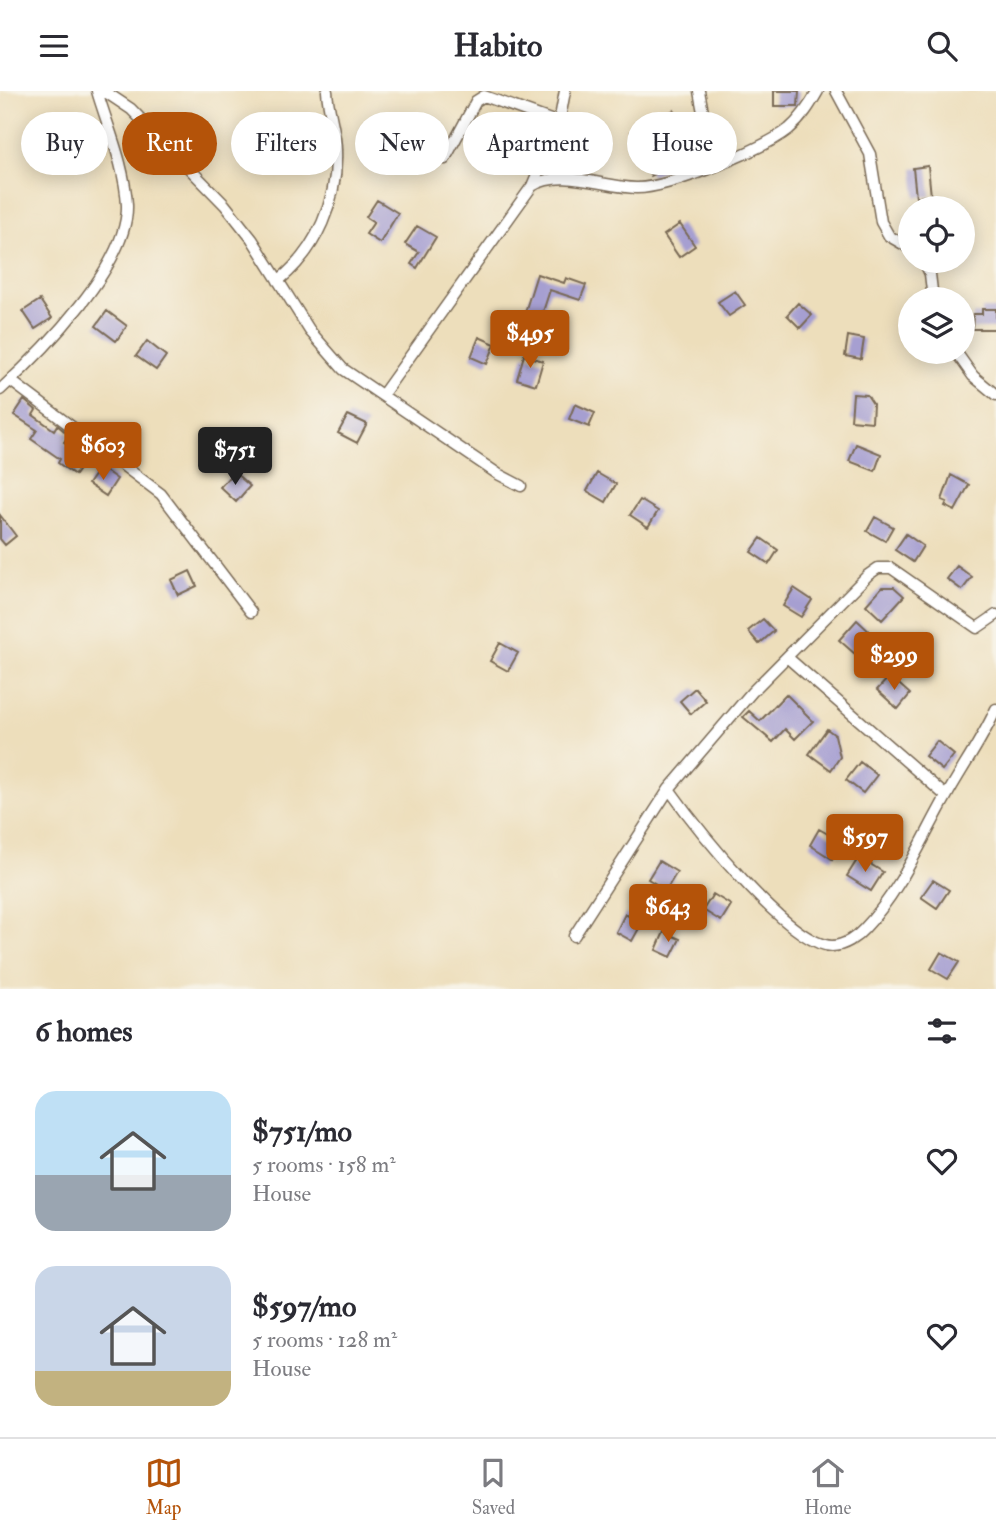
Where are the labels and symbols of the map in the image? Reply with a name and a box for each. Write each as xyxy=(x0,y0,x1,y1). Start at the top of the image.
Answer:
pin: $495 xyxy=(489,310,571,370)
pin: $603 xyxy=(62,423,144,482)
pin: $751 xyxy=(194,427,276,487)
pin: $299 xyxy=(853,633,935,692)
pin: $597 xyxy=(824,815,906,874)
pin: $643 xyxy=(627,885,709,944)

